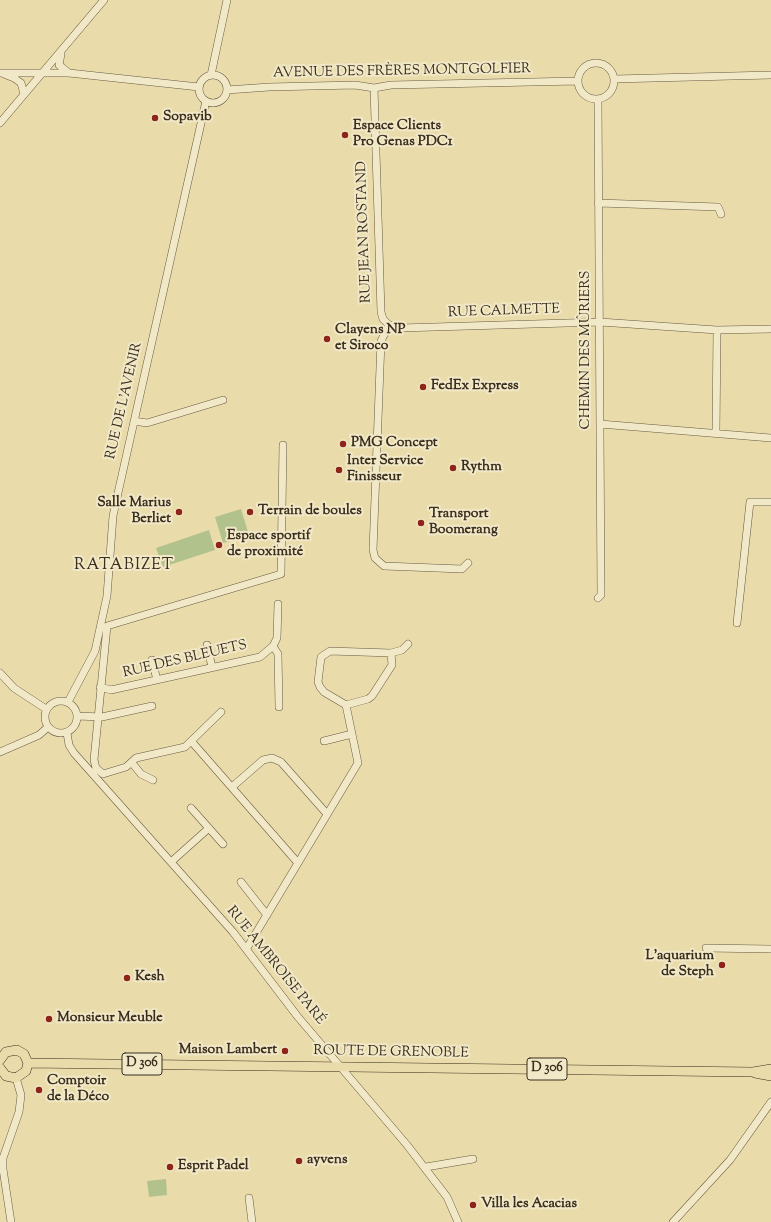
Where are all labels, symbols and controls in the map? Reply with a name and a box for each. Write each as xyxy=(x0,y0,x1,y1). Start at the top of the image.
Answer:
street label: AVENUE DES FRÈRES MONTGOLFIER xyxy=(273,61,531,83)
place label: Sopavib xyxy=(163,110,212,126)
marker: Sopavib xyxy=(150,113,160,123)
place label: Espace Clients Pro Genas PDC1 xyxy=(353,119,453,152)
marker: Espace Clients Pro Genas PDC1 xyxy=(340,130,350,140)
street label: RUE JEAN ROSTAND xyxy=(354,161,376,303)
street label: CHEMIN DES MÛRIERS xyxy=(579,271,595,429)
street label: RUE CALMETTE xyxy=(448,302,560,322)
place label: Clayens NP et Siroco xyxy=(335,323,406,356)
marker: Clayens NP et Siroco xyxy=(322,334,332,344)
street label: RUE DE L'AVENIR xyxy=(103,341,147,461)
place label: FedEx Express xyxy=(431,379,519,395)
marker: FedEx Express xyxy=(418,382,428,392)
place label: PMG Concept xyxy=(351,436,438,452)
marker: PMG Concept xyxy=(338,439,348,449)
place label: Inter Service Finisseur xyxy=(347,454,423,486)
place label: Rythm xyxy=(461,460,502,476)
marker: Rythm xyxy=(448,463,458,473)
marker: Inter Service Finisseur xyxy=(334,465,344,475)
place label: Salle Marius Berliet xyxy=(97,496,171,528)
place label: Terrain de boules xyxy=(258,504,362,520)
marker: Salle Marius Berliet xyxy=(174,507,184,517)
marker: Terrain de boules xyxy=(245,507,255,517)
place label: Transport Boomerang xyxy=(429,507,498,540)
marker: Transport Boomerang xyxy=(416,518,426,528)
place label: Espace sportif de proximité xyxy=(227,529,311,562)
marker: Espace sportif de proximité xyxy=(214,540,224,550)
district label: RATABIZET xyxy=(74,556,174,576)
street label: RUE DES BLEUETS xyxy=(121,638,249,682)
street label: RUE AMBROISE PARÉ xyxy=(222,903,328,1029)
place label: L'aquarium de Steph xyxy=(646,949,714,982)
marker: L'aquarium de Steph xyxy=(717,960,727,970)
place label: Kesh xyxy=(135,970,165,986)
marker: Kesh xyxy=(122,973,132,983)
place label: Monsieur Meuble xyxy=(57,1011,163,1027)
marker: Monsieur Meuble xyxy=(44,1014,54,1024)
place label: Maison Lambert xyxy=(179,1043,277,1059)
street label: ROUTE DE GRENOBLE xyxy=(313,1043,469,1063)
marker: Maison Lambert xyxy=(280,1046,290,1056)
road number: D 306 xyxy=(122,1053,162,1075)
road number: D 306 xyxy=(527,1058,567,1080)
place label: Comptoir de la Déco xyxy=(47,1074,109,1106)
marker: Comptoir de la Déco xyxy=(34,1085,44,1095)
place label: ayvens xyxy=(307,1153,347,1169)
marker: ayvens xyxy=(294,1156,304,1166)
place label: Esprit Padel xyxy=(178,1159,249,1175)
marker: Esprit Padel xyxy=(165,1162,175,1172)
place label: Villa les Acacias xyxy=(481,1197,577,1213)
marker: Villa les Acacias xyxy=(468,1200,478,1210)

